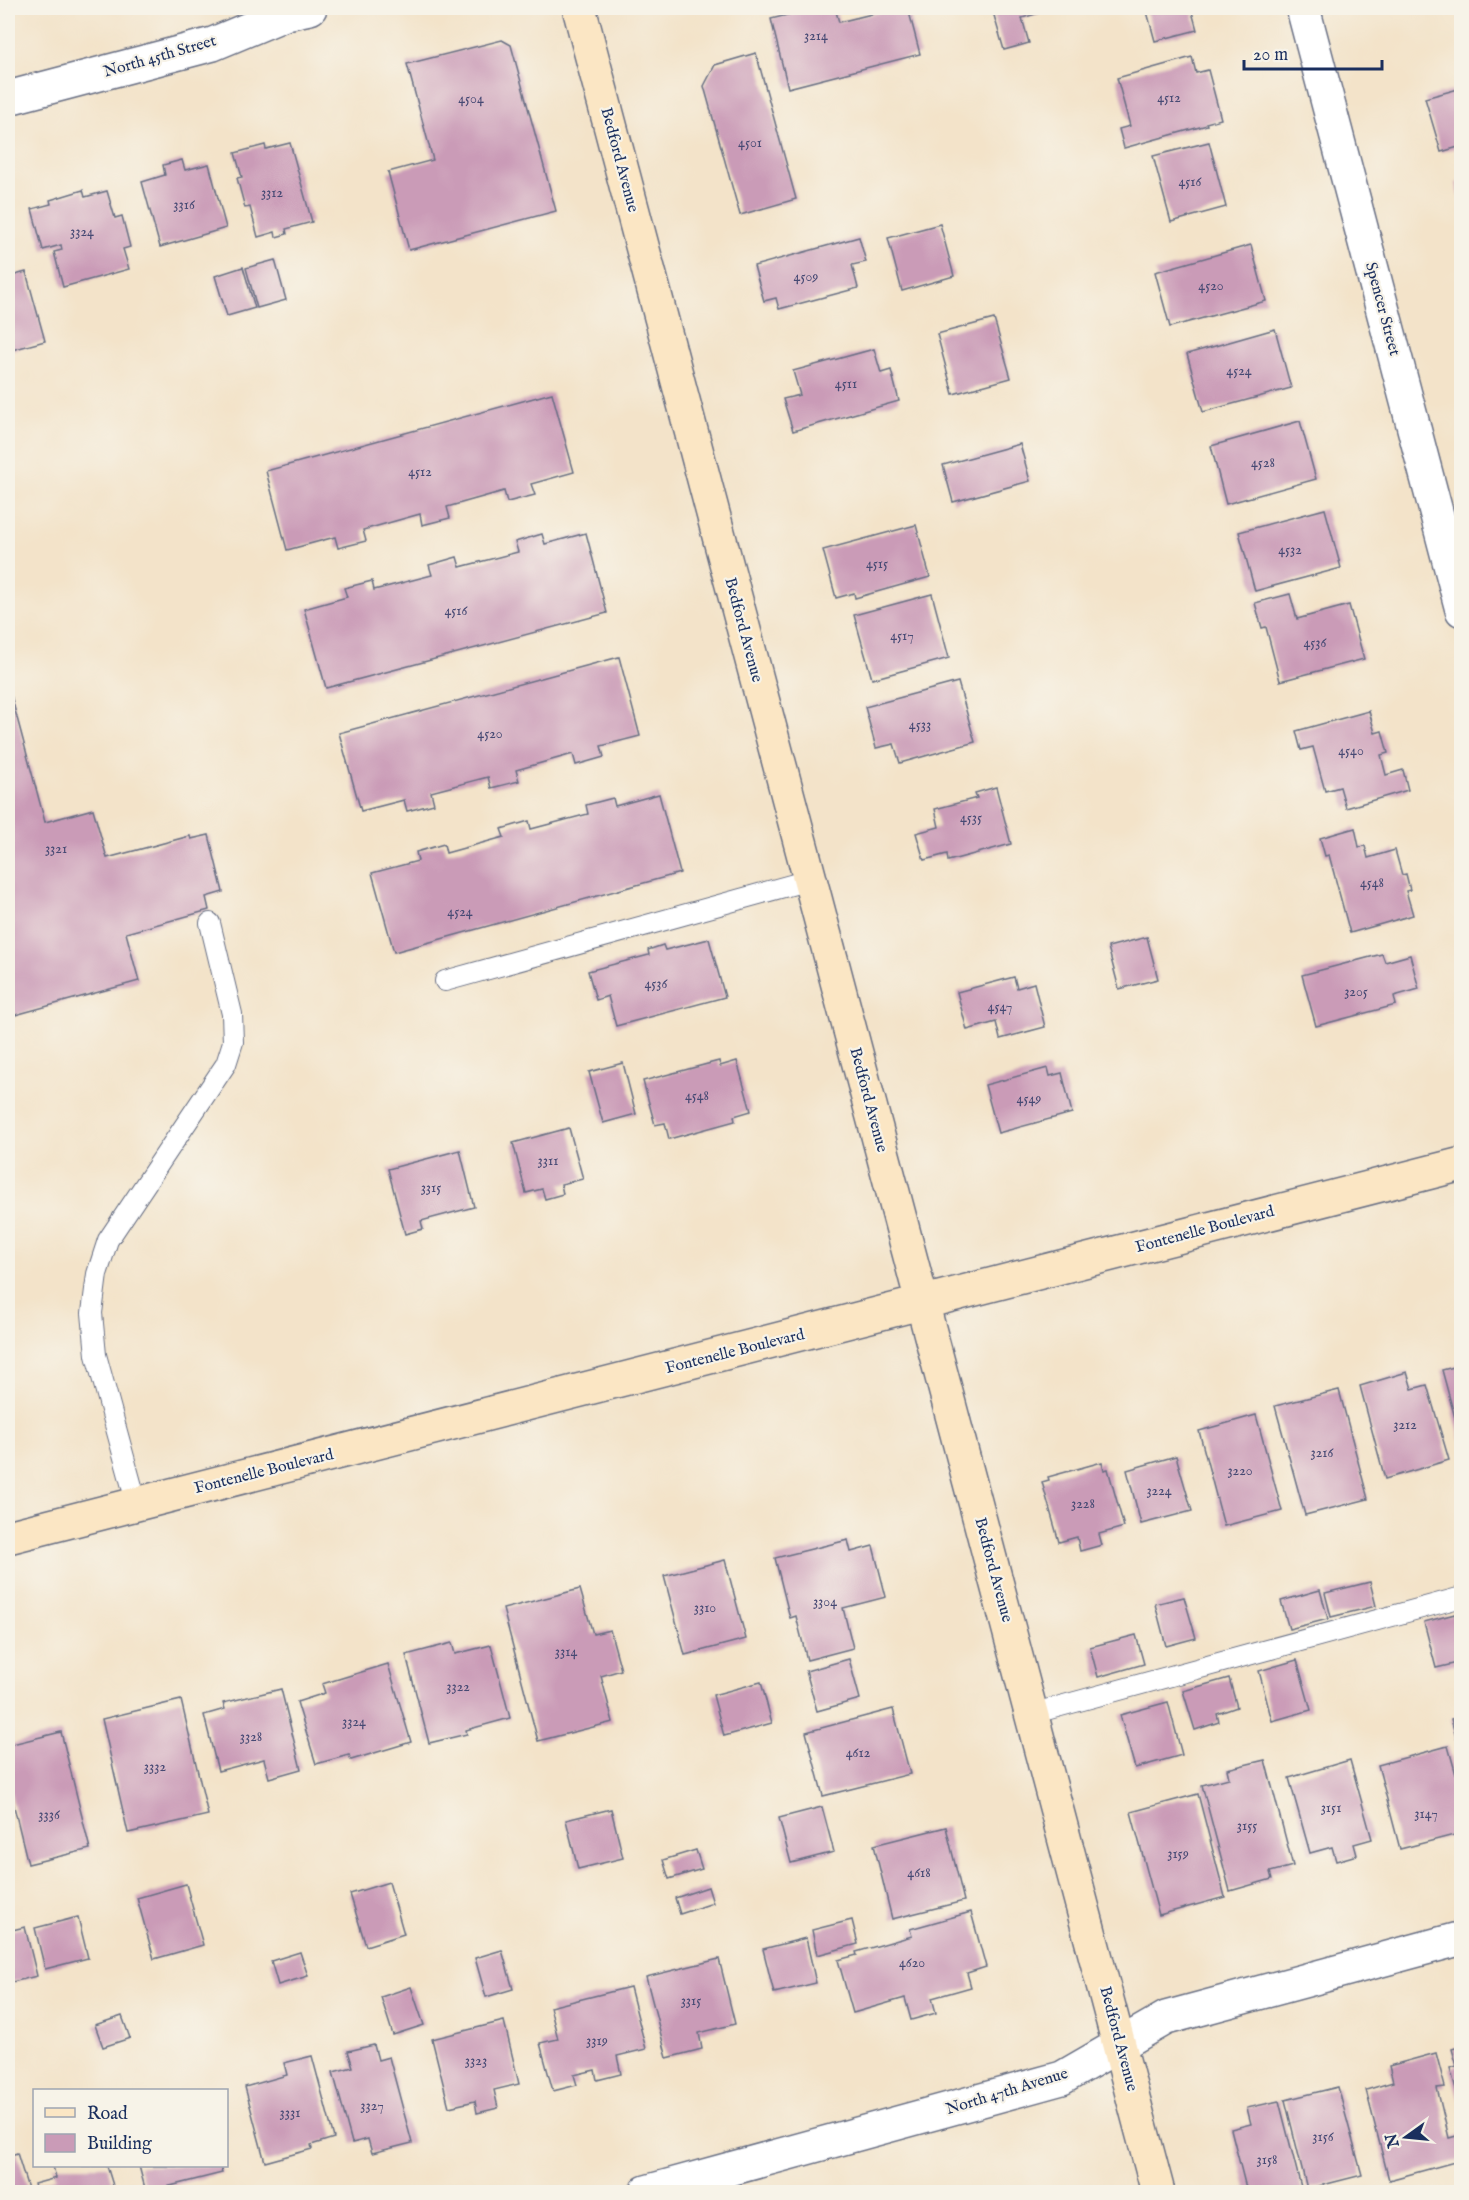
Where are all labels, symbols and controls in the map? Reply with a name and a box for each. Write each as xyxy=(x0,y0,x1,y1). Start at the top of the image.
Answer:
house number: 3214 xyxy=(804,27,828,45)
street label: North 45th Street xyxy=(101,31,219,83)
scale bar xyxy=(1244,33,1382,71)
text: 20 m xyxy=(1253,44,1288,67)
house number: 4512 xyxy=(1157,89,1181,107)
house number: 4504 xyxy=(458,90,484,108)
street label: Bedford Avenue xyxy=(595,105,643,215)
house number: 4501 xyxy=(738,134,762,152)
house number: 4516 xyxy=(1178,173,1203,191)
house number: 3312 xyxy=(261,184,284,202)
house number: 3316 xyxy=(173,196,196,214)
house number: 3324 xyxy=(70,223,94,241)
street label: Spencer Street xyxy=(1360,260,1404,358)
house number: 4509 xyxy=(794,268,818,286)
house number: 4520 xyxy=(1198,277,1224,295)
house number: 4524 xyxy=(1226,362,1252,380)
house number: 4511 xyxy=(835,375,857,393)
house number: 4528 xyxy=(1251,454,1275,472)
house number: 4512 xyxy=(408,463,432,481)
house number: 4532 xyxy=(1278,541,1302,559)
house number: 4515 xyxy=(866,555,888,573)
street label: Bedford Avenue xyxy=(719,575,767,685)
house number: 4516 xyxy=(444,602,469,620)
house number: 4517 xyxy=(890,627,914,645)
house number: 4536 xyxy=(1303,634,1328,652)
house number: 4533 xyxy=(909,716,931,734)
house number: 4520 xyxy=(477,725,503,743)
house number: 4540 xyxy=(1338,742,1364,760)
house number: 4535 xyxy=(960,809,982,827)
house number: 3321 xyxy=(45,840,67,858)
house number: 4548 xyxy=(1360,874,1384,892)
house number: 4524 xyxy=(447,903,473,921)
house number: 4536 xyxy=(644,975,669,993)
house number: 3205 xyxy=(1344,983,1368,1001)
house number: 4547 xyxy=(988,998,1012,1016)
street label: Bedford Avenue xyxy=(844,1045,892,1155)
house number: 4548 xyxy=(685,1087,709,1105)
house number: 4549 xyxy=(1017,1090,1041,1108)
house number: 3311 xyxy=(538,1152,558,1170)
house number: 3315 xyxy=(421,1179,441,1197)
street label: Fontenelle Boulevard xyxy=(1133,1202,1277,1258)
street label: Fontenelle Boulevard xyxy=(663,1325,807,1379)
house number: 3212 xyxy=(1393,1416,1417,1434)
house number: 3216 xyxy=(1311,1444,1335,1462)
street label: Fontenelle Boulevard xyxy=(192,1445,336,1499)
house number: 3220 xyxy=(1227,1462,1253,1480)
house number: 3224 xyxy=(1146,1482,1172,1500)
house number: 3228 xyxy=(1071,1495,1095,1513)
street label: Bedford Avenue xyxy=(969,1515,1017,1625)
house number: 3304 xyxy=(813,1593,837,1611)
house number: 3310 xyxy=(694,1599,716,1617)
house number: 3314 xyxy=(555,1643,577,1661)
house number: 3322 xyxy=(446,1678,470,1696)
house number: 3324 xyxy=(342,1713,366,1731)
house number: 3328 xyxy=(240,1728,262,1746)
house number: 4612 xyxy=(846,1744,871,1762)
house number: 3332 xyxy=(144,1758,167,1776)
house number: 3151 xyxy=(1321,1799,1341,1817)
house number: 3147 xyxy=(1414,1805,1438,1823)
house number: 3336 xyxy=(38,1806,61,1824)
house number: 3155 xyxy=(1237,1817,1257,1835)
house number: 3159 xyxy=(1167,1845,1189,1863)
house number: 4618 xyxy=(907,1864,931,1882)
house number: 4620 xyxy=(899,1954,925,1972)
street label: Bedford Avenue xyxy=(1094,1984,1142,2094)
house number: 3315 xyxy=(681,1992,701,2010)
house number: 3319 xyxy=(586,2032,608,2050)
house number: 3323 xyxy=(465,2052,487,2070)
street label: North 47th Avenue xyxy=(944,2064,1070,2120)
legend xyxy=(33,2089,228,2167)
house number: 3327 xyxy=(360,2097,384,2115)
text: Road xyxy=(87,2103,128,2126)
house number: 3331 xyxy=(280,2104,300,2122)
north arrow xyxy=(1376,2107,1436,2167)
house number: 3156 xyxy=(1312,2128,1335,2146)
text: N xyxy=(1382,2131,1405,2151)
text: Building xyxy=(87,2133,152,2156)
house number: 3158 xyxy=(1256,2151,1278,2169)

